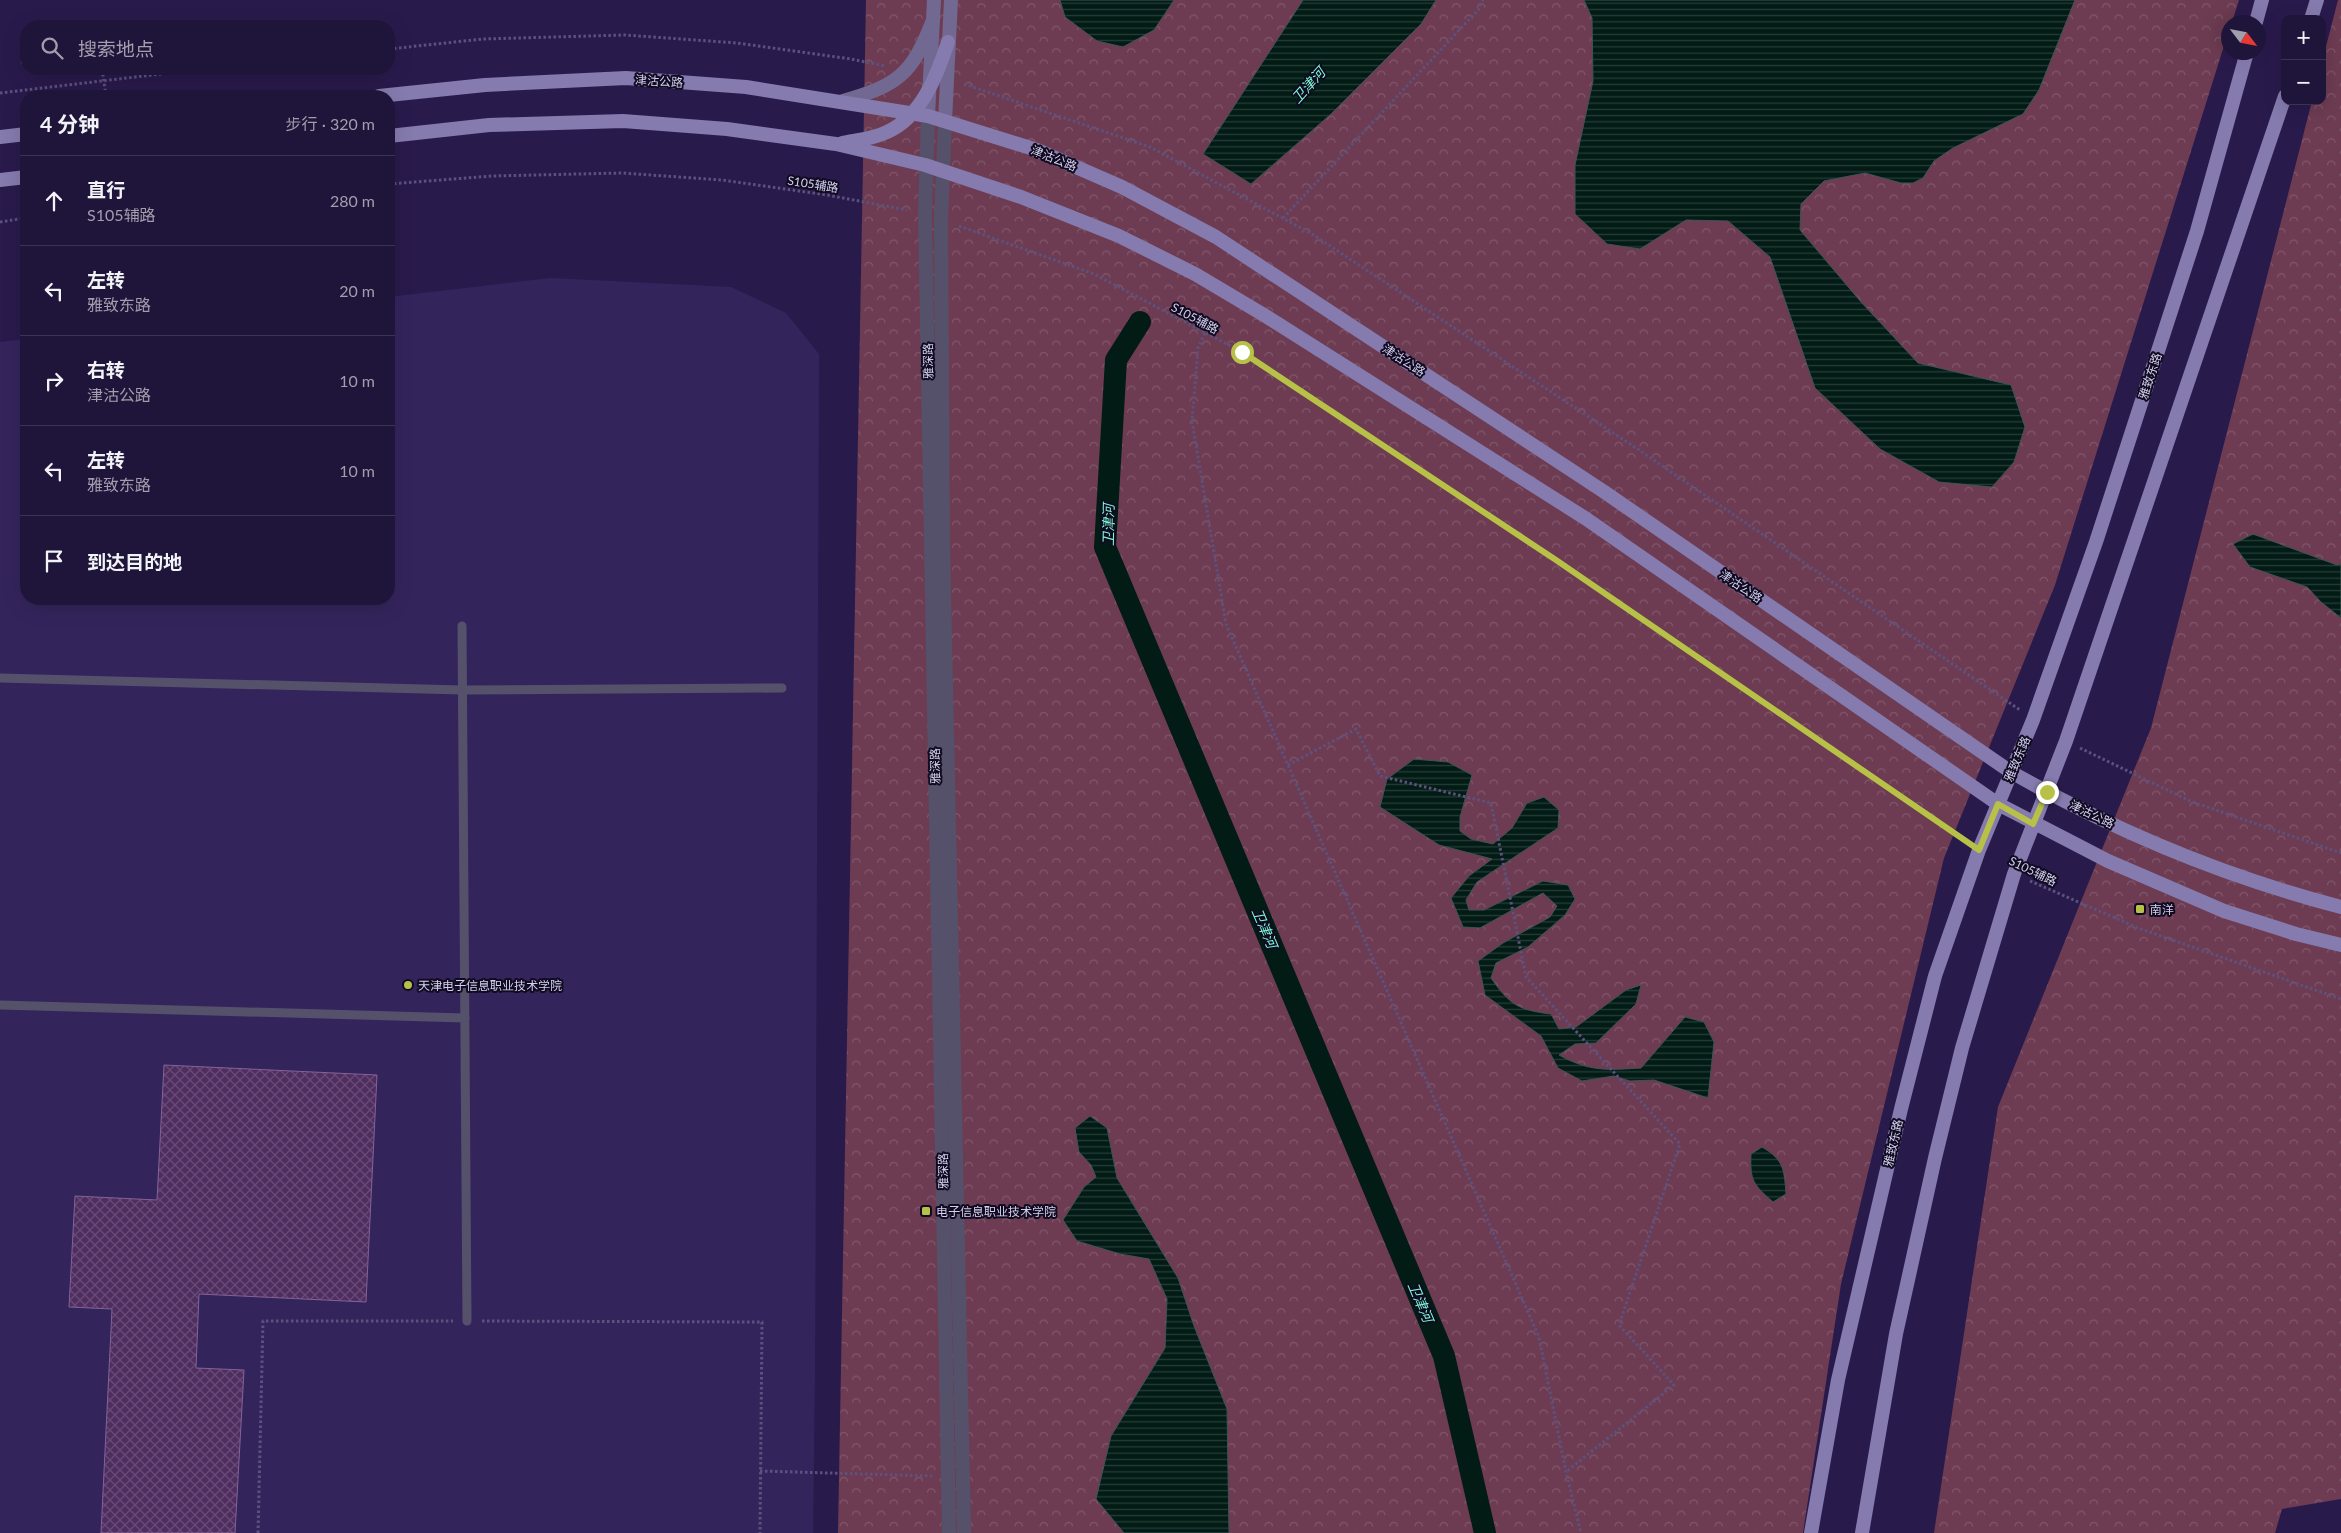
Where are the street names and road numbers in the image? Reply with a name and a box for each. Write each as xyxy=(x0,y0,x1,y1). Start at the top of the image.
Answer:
street label: 津沽公路 xyxy=(635,72,683,90)
street label: 津沽公路 xyxy=(1029,142,1079,174)
street label: S105辅路 xyxy=(786,173,840,195)
street label: S105辅路 xyxy=(1169,299,1221,337)
street label: 津沽公路 xyxy=(1380,341,1428,379)
street label: 雅深路 xyxy=(920,343,936,379)
street label: 雅致东路 xyxy=(2135,351,2165,401)
street label: 津沽公路 xyxy=(1717,566,1765,606)
street label: 雅致东路 xyxy=(2001,734,2033,784)
street label: 雅深路 xyxy=(927,748,943,784)
street label: 津沽公路 xyxy=(2067,797,2117,831)
street label: S105辅路 xyxy=(2007,853,2059,889)
street label: 雅致东路 xyxy=(1880,1118,1906,1168)
street label: 雅深路 xyxy=(935,1153,951,1189)

